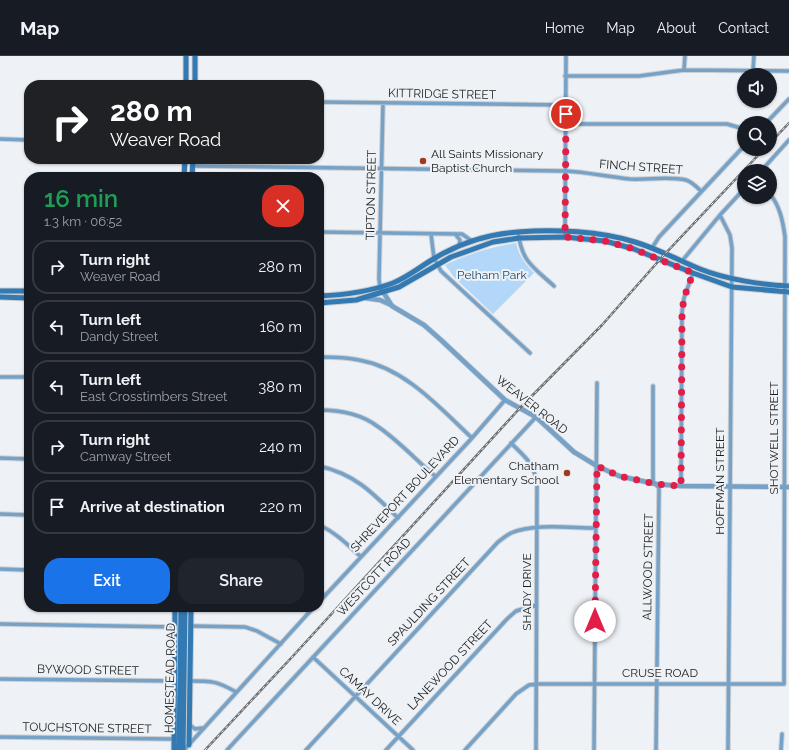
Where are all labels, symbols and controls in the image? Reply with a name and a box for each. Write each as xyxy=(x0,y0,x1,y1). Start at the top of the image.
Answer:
text: Map xyxy=(20,17,59,39)
text: Home xyxy=(545,20,584,36)
text: Map xyxy=(606,20,635,36)
text: About xyxy=(657,20,696,36)
text: Contact xyxy=(718,20,769,36)
map controls xyxy=(737,68,777,204)
button: sound xyxy=(737,68,777,108)
street label: KITTRIDGE STREET xyxy=(388,86,497,102)
text: 280 m xyxy=(110,95,193,128)
icon: right xyxy=(44,96,96,148)
pin xyxy=(549,97,583,131)
icon: arrive xyxy=(555,103,577,125)
button: search xyxy=(737,116,777,156)
text: Weaver Road xyxy=(110,129,221,150)
place label: All Saints Missionary Baptist Church xyxy=(431,147,544,175)
street label: TIPTON STREET xyxy=(363,149,379,240)
marker: All Saints Missionary Baptist Church xyxy=(418,156,428,166)
street label: FINCH STREET xyxy=(599,157,684,177)
button: layers xyxy=(737,164,777,204)
text: 16 min xyxy=(44,184,118,213)
button: close xyxy=(262,185,304,227)
text: 1.3 km · 06:52 xyxy=(44,214,122,229)
text: Turn right xyxy=(80,251,150,269)
icon: right xyxy=(46,256,68,278)
text: 280 m xyxy=(258,258,302,276)
park label: Pelham Park xyxy=(457,268,528,282)
text: Weaver Road xyxy=(80,269,160,284)
text: Turn left xyxy=(80,311,141,329)
icon: left xyxy=(46,316,68,338)
text: 160 m xyxy=(260,318,302,336)
text: Dandy Street xyxy=(80,329,158,344)
text: Turn left xyxy=(80,371,141,389)
street label: WEAVER ROAD xyxy=(493,373,571,438)
icon: left xyxy=(46,376,68,398)
text: 380 m xyxy=(258,378,302,396)
street label: SHOTWELL STREET xyxy=(767,381,781,495)
text: East Crosstimbers Street xyxy=(80,389,227,404)
street label: HOFFMAN STREET xyxy=(713,427,727,535)
text: Turn right xyxy=(80,431,150,449)
street label: SHREVEPORT BOULEVARD xyxy=(348,433,463,555)
icon: right xyxy=(46,436,68,458)
text: 240 m xyxy=(259,438,302,456)
text: Camway Street xyxy=(80,449,171,464)
place label: Chatham Elementary School xyxy=(454,459,560,487)
marker: Chatham Elementary School xyxy=(562,468,572,478)
icon: arrive xyxy=(46,496,68,518)
text: Arrive at destination xyxy=(80,498,225,516)
text: 220 m xyxy=(260,498,302,516)
street label: ALLWOOD STREET xyxy=(640,513,656,621)
street label: WESTCOTT ROAD xyxy=(334,535,414,619)
street label: SHADY DRIVE xyxy=(520,553,534,631)
street label: SPAULDING STREET xyxy=(385,555,474,649)
button: Exit xyxy=(44,558,170,604)
button: Share xyxy=(178,558,304,604)
position arrow xyxy=(574,600,616,642)
street label: LANEWOOD STREET xyxy=(405,617,496,713)
street label: HOMESTEAD ROAD xyxy=(162,622,178,733)
street label: BYWOOD STREET xyxy=(37,662,140,678)
street label: CAMAY DRIVE xyxy=(336,664,404,728)
street label: CRUSE ROAD xyxy=(622,666,698,680)
street label: TOUCHSTONE STREET xyxy=(22,720,153,736)

